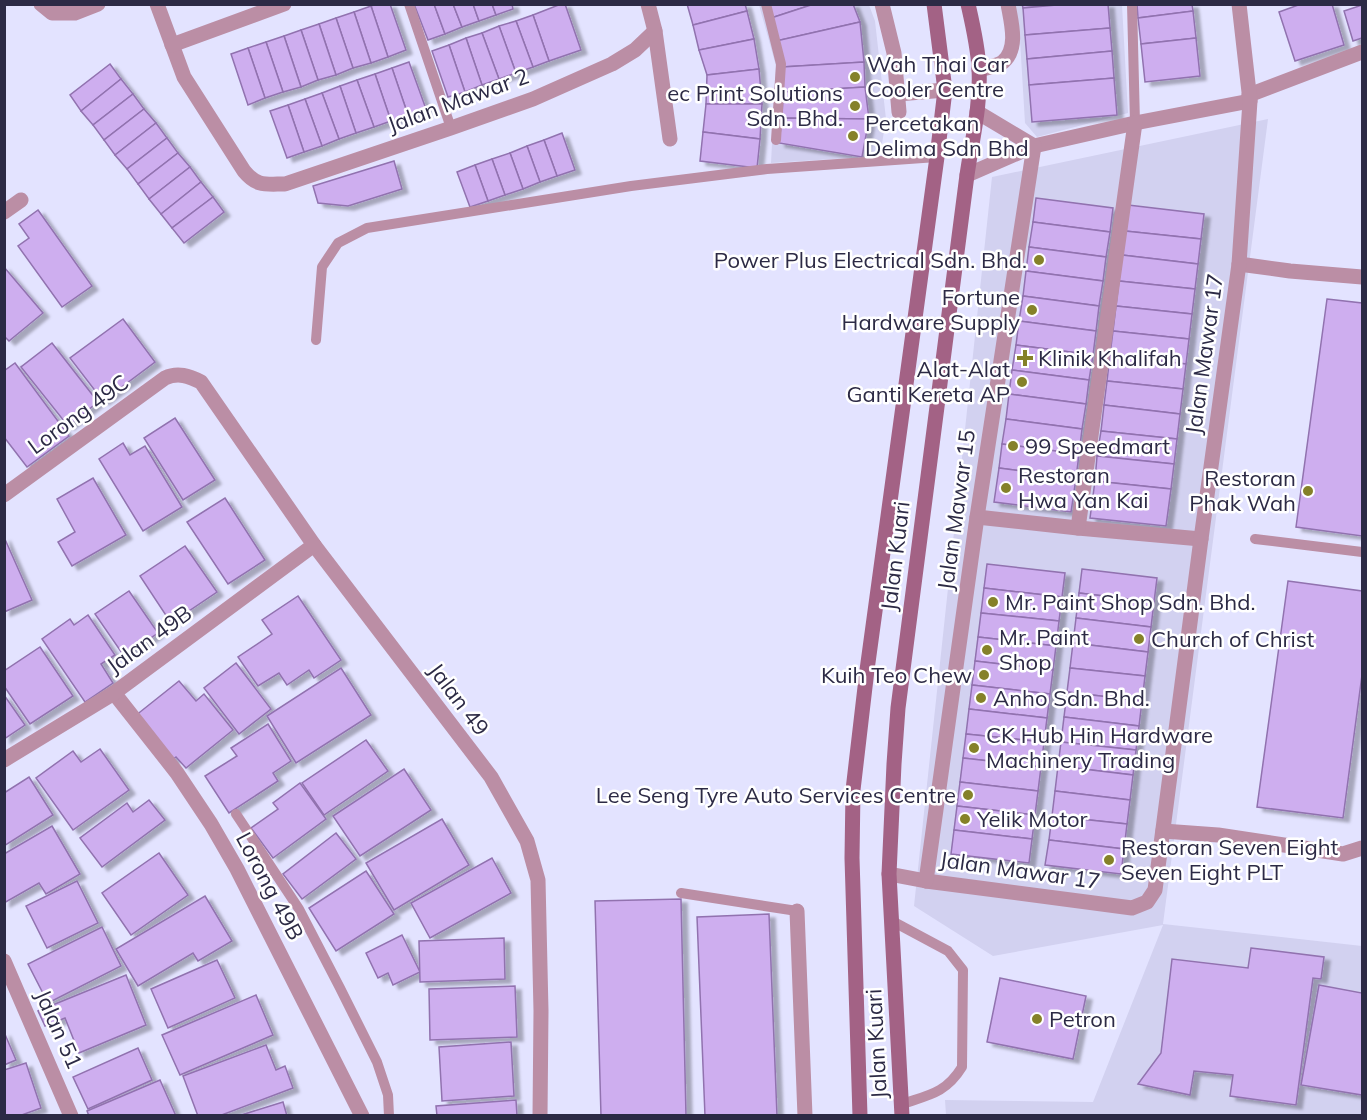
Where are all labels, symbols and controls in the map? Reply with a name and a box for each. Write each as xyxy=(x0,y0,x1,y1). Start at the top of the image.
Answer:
place label: Wah Thai Car Cooler Centre xyxy=(867,50,1008,103)
street label: Jalan Mawar 2 xyxy=(383,61,533,139)
marker: Wah Thai Car Cooler Centre xyxy=(848,70,862,84)
place label: ec Print Solutions Sdn. Bhd. xyxy=(667,79,843,132)
marker: ec Print Solutions Sdn. Bhd. xyxy=(848,99,862,113)
place label: Percetakan Delima Sdn Bhd xyxy=(865,109,1029,162)
marker: Percetakan Delima Sdn Bhd xyxy=(846,129,860,143)
place label: Power Plus Electrical Sdn. Bhd. xyxy=(714,246,1027,274)
marker: Power Plus Electrical Sdn. Bhd. xyxy=(1032,253,1046,267)
street label: Jalan Mawar 17 xyxy=(1179,272,1229,436)
place label: Fortune Hardware Supply xyxy=(842,283,1020,336)
marker: Fortune Hardware Supply xyxy=(1025,303,1039,317)
place label: Klinik Khalifah xyxy=(1038,344,1182,372)
marker: Klinik Khalifah xyxy=(1016,349,1034,367)
place label: Alat-Alat Ganti Kereta AP xyxy=(847,355,1010,408)
street label: Lorong 49C xyxy=(22,368,134,460)
marker: Alat-Alat Ganti Kereta AP xyxy=(1015,375,1029,389)
street label: Jalan Mawar 15 xyxy=(931,428,981,592)
place label: 99 Speedmart xyxy=(1025,432,1170,460)
marker: 99 Speedmart xyxy=(1006,439,1020,453)
place label: Restoran Hwa Yan Kai xyxy=(1018,461,1149,514)
place label: Restoran Phak Wah xyxy=(1189,464,1296,517)
marker: Restoran Hwa Yan Kai xyxy=(999,481,1013,495)
marker: Restoran Phak Wah xyxy=(1301,484,1315,498)
street label: Jalan Kuari xyxy=(874,500,916,612)
place label: Mr. Paint Shop Sdn. Bhd. xyxy=(1005,588,1255,616)
marker: Mr. Paint Shop Sdn. Bhd. xyxy=(986,595,1000,609)
street label: Jalan 49B xyxy=(101,599,197,679)
place label: Mr. Paint Shop xyxy=(999,623,1089,676)
place label: Church of Christ xyxy=(1151,625,1315,653)
marker: Church of Christ xyxy=(1132,632,1146,646)
marker: Mr. Paint Shop xyxy=(980,643,994,657)
street label: Jalan 49 xyxy=(423,657,495,741)
place label: Kuih Teo Chew xyxy=(821,661,972,689)
marker: Kuih Teo Chew xyxy=(977,668,991,682)
place label: Anho Sdn. Bhd. xyxy=(993,684,1150,712)
marker: Anho Sdn. Bhd. xyxy=(974,691,988,705)
place label: CK Hub Hin Hardware Machinery Trading xyxy=(986,721,1213,774)
marker: CK Hub Hin Hardware Machinery Trading xyxy=(967,741,981,755)
place label: Lee Seng Tyre Auto Services Centre xyxy=(596,781,956,809)
marker: Lee Seng Tyre Auto Services Centre xyxy=(961,788,975,802)
place label: Yelik Motor xyxy=(976,805,1088,833)
marker: Yelik Motor xyxy=(958,812,972,826)
street label: Lorong 49B xyxy=(230,827,310,945)
place label: Restoran Seven Eight Seven Eight PLT xyxy=(1121,833,1339,886)
street label: Jalan Mawar 17 xyxy=(938,845,1102,895)
marker: Restoran Seven Eight Seven Eight PLT xyxy=(1102,853,1116,867)
street label: Jalan 51 xyxy=(29,985,89,1073)
street label: Jalan Kuari xyxy=(859,988,893,1100)
place label: Petron xyxy=(1049,1005,1116,1033)
marker: Petron xyxy=(1030,1012,1044,1026)

